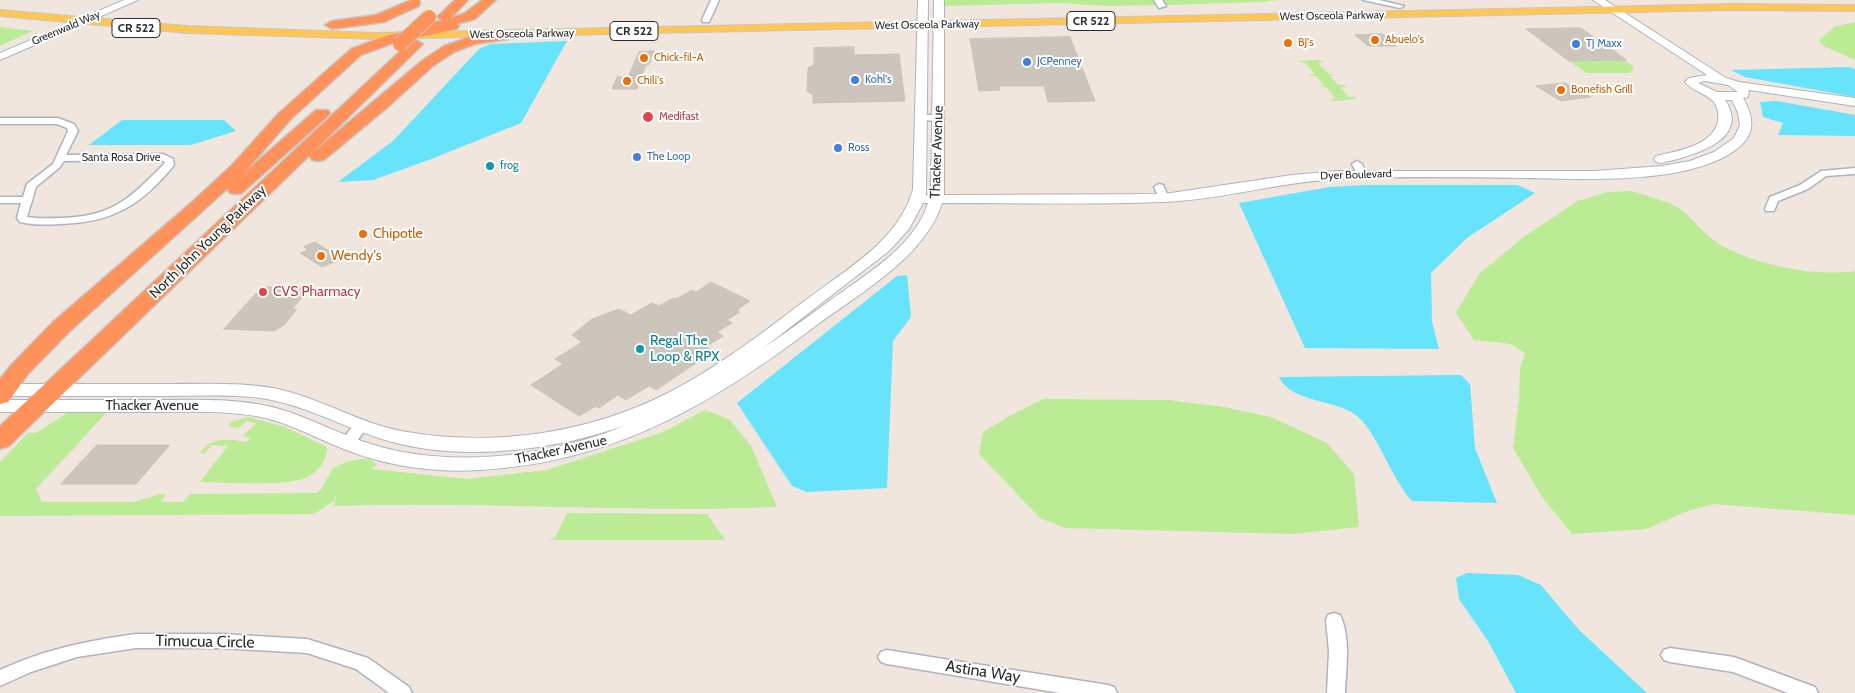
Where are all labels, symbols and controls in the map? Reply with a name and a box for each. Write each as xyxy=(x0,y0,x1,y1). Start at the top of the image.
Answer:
street label: Greenwald Way xyxy=(30,8,102,48)
street label: West Osceola Parkway xyxy=(1280,8,1384,24)
road number: CR 522 xyxy=(1067,12,1115,30)
street label: West Osceola Parkway xyxy=(875,17,979,33)
road number: CR 522 xyxy=(112,18,160,38)
road number: CR 522 xyxy=(610,22,658,40)
street label: West Osceola Parkway xyxy=(470,26,574,42)
place label: Abuelo's xyxy=(1385,33,1424,47)
marker: Abuelo's xyxy=(1369,34,1381,46)
place label: BJ's xyxy=(1298,36,1314,50)
marker: BJ's xyxy=(1282,37,1294,49)
place label: TJ Maxx xyxy=(1586,37,1622,51)
marker: TJ Maxx xyxy=(1570,38,1582,50)
place label: Chick-fil-A xyxy=(654,51,703,65)
marker: Chick-fil-A xyxy=(638,52,650,64)
place label: JCPenney xyxy=(1037,55,1082,69)
marker: JCPenney xyxy=(1021,56,1033,68)
place label: Kohl's xyxy=(865,73,892,87)
place label: Chili's xyxy=(637,74,664,88)
marker: Kohl's xyxy=(849,74,861,86)
marker: Chili's xyxy=(621,75,633,87)
place label: Bonefish Grill xyxy=(1571,83,1633,97)
marker: Bonefish Grill xyxy=(1555,84,1567,96)
street label: Thacker Avenue xyxy=(927,105,947,199)
marker: Medifast xyxy=(641,110,655,124)
place label: Medifast xyxy=(659,110,699,124)
place label: Ross xyxy=(848,141,870,155)
marker: Ross xyxy=(832,142,844,154)
place label: The Loop xyxy=(647,150,690,164)
street label: Santa Rosa Drive xyxy=(82,151,160,165)
marker: The Loop xyxy=(631,151,643,163)
place label: frog xyxy=(500,159,519,173)
marker: frog xyxy=(484,160,496,172)
street label: Dyer Boulevard xyxy=(1320,167,1392,183)
street label: North John Young Parkway xyxy=(146,182,270,302)
place label: Chipotle xyxy=(373,226,423,242)
marker: Chipotle xyxy=(357,228,369,240)
place label: Wendy's xyxy=(331,248,382,264)
marker: Wendy's xyxy=(315,250,327,262)
place label: CVS Pharmacy xyxy=(273,284,361,300)
marker: CVS Pharmacy xyxy=(257,286,269,298)
place label: Regal The Loop & RPX xyxy=(650,333,719,366)
marker: Regal The Loop & RPX xyxy=(634,343,646,355)
street label: Thacker Avenue xyxy=(105,398,199,414)
street label: Thacker Avenue xyxy=(514,432,608,468)
street label: Timucua Circle xyxy=(155,632,255,652)
street label: Astina Way xyxy=(944,657,1022,687)

